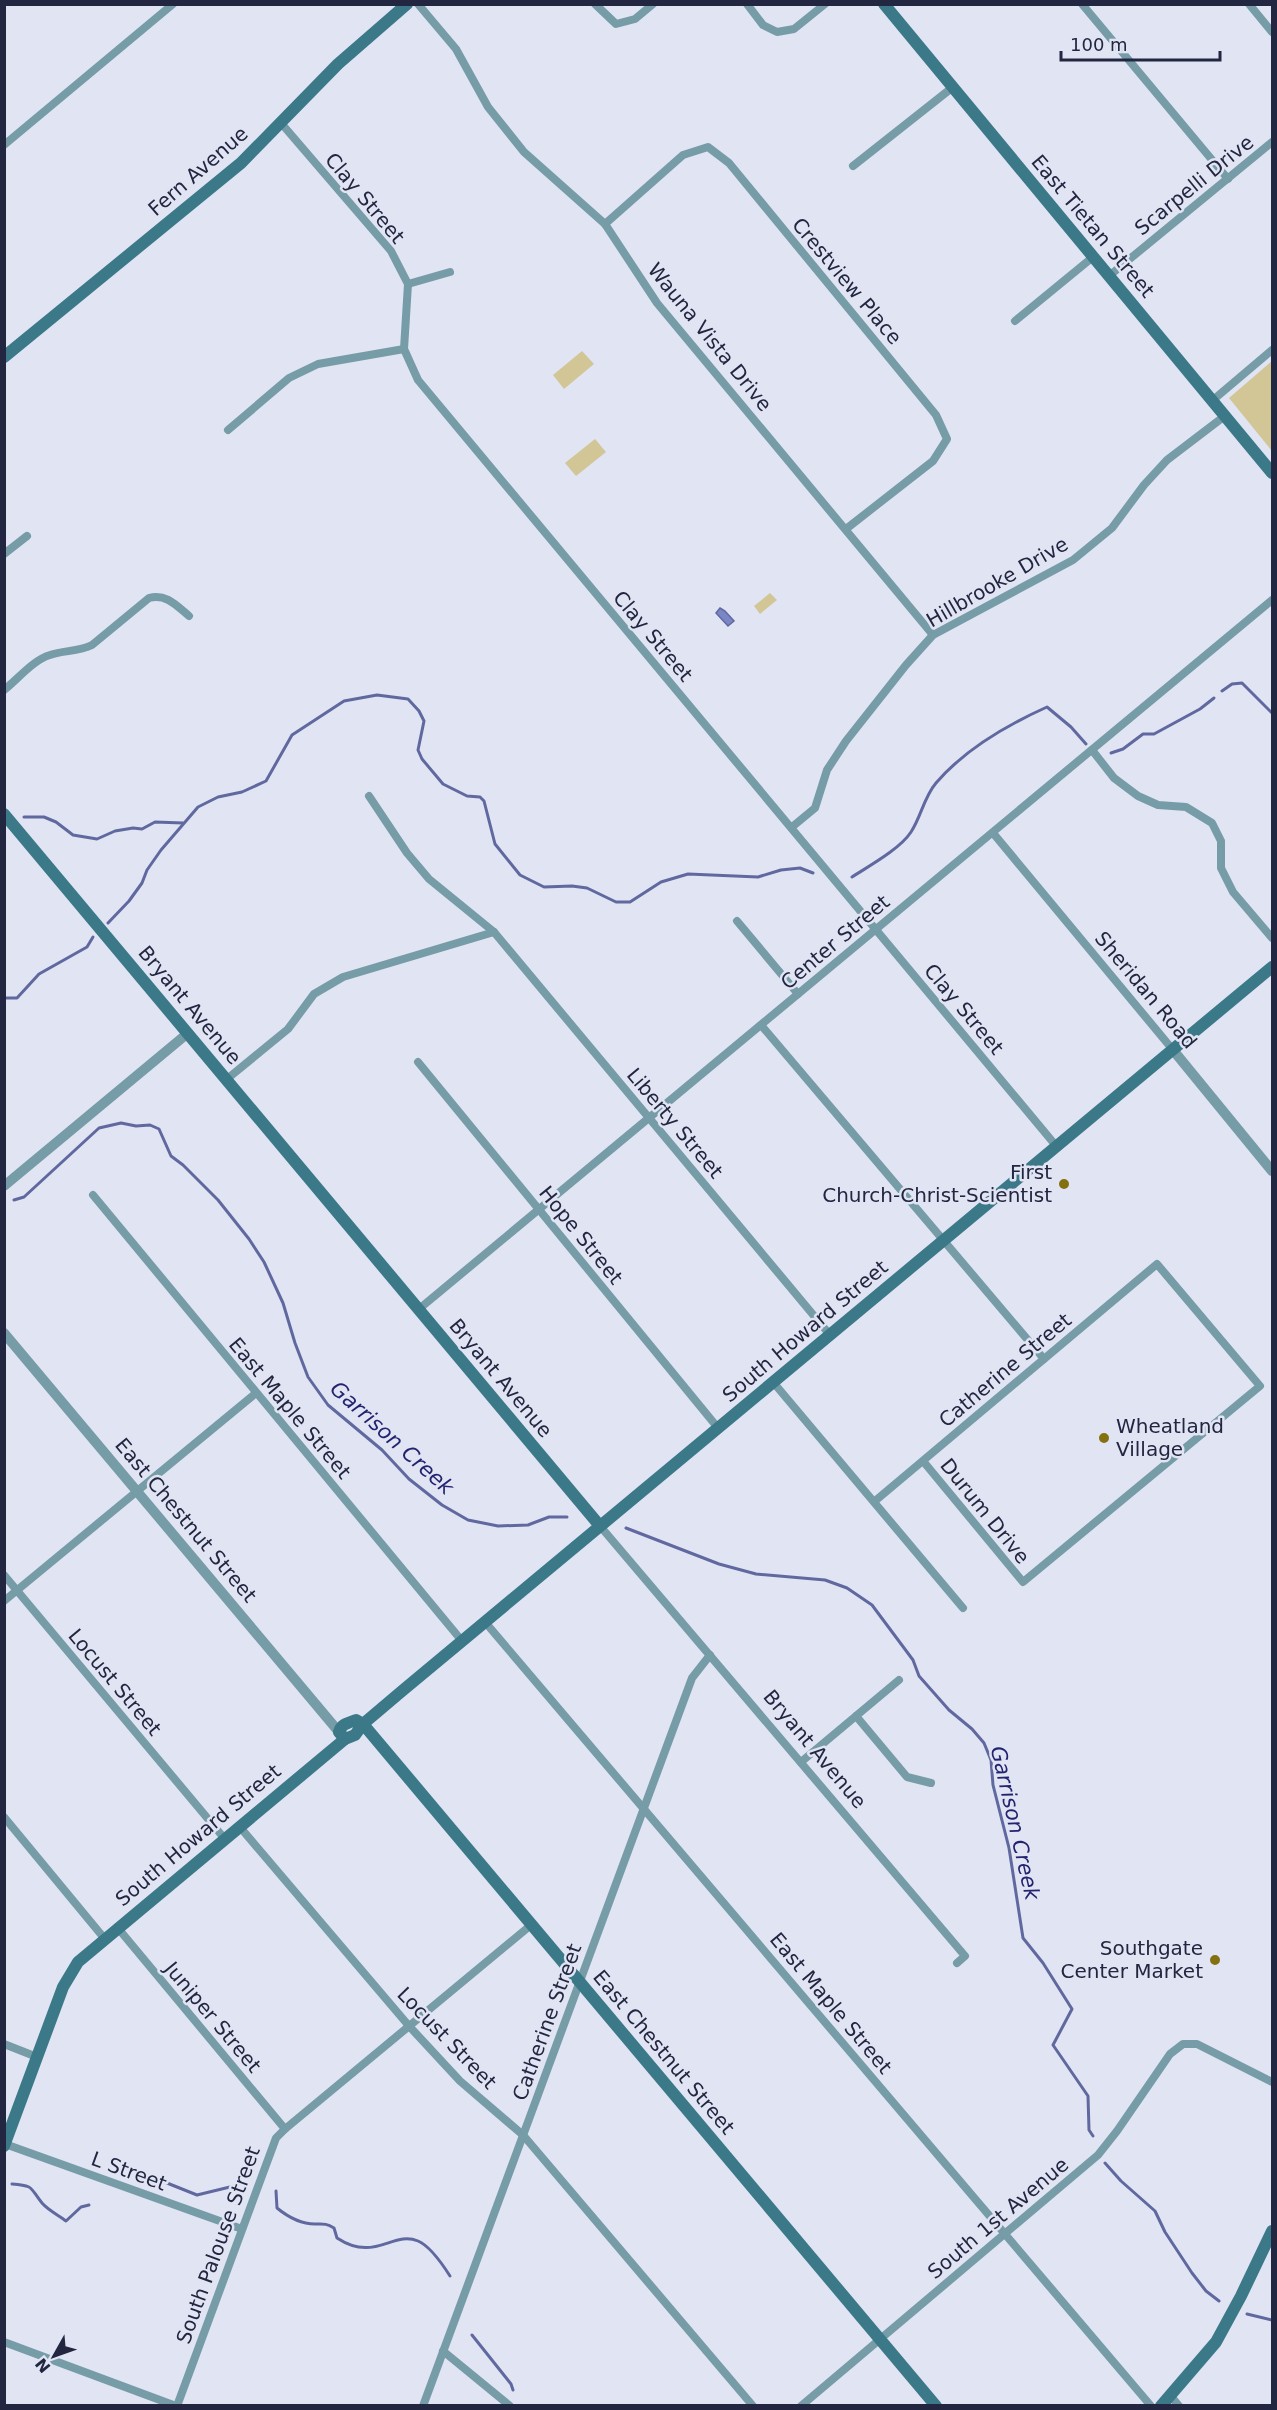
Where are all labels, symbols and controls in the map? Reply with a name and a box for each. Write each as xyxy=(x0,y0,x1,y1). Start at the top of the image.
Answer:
scale bar xyxy=(1061,24,1220,62)
text: 100 m xyxy=(1070,34,1128,55)
street label: Fern Avenue xyxy=(143,121,253,221)
street label: Scarpelli Drive xyxy=(1130,130,1258,240)
street label: Clay Street xyxy=(320,148,410,248)
street label: East Tietan Street xyxy=(1026,150,1160,302)
street label: Crestview Place xyxy=(787,213,907,349)
street label: Wauna Vista Drive xyxy=(643,258,777,416)
street label: Hillbrooke Drive xyxy=(922,532,1072,632)
street label: Clay Street xyxy=(608,586,698,686)
street label: Center Street xyxy=(776,889,894,994)
street label: Sheridan Road xyxy=(1090,927,1202,1053)
street label: Bryant Avenue xyxy=(133,941,247,1069)
street label: Clay Street xyxy=(919,959,1009,1059)
street label: Liberty Street xyxy=(622,1063,728,1183)
place label: First Church-Christ-Scientist xyxy=(822,1160,1052,1207)
marker: First Church-Christ-Scientist xyxy=(1057,1177,1071,1191)
street label: Hope Street xyxy=(534,1181,628,1289)
street label: South Howard Street xyxy=(718,1255,893,1407)
street label: Catherine Street xyxy=(934,1308,1076,1432)
street label: Bryant Avenue xyxy=(444,1314,558,1442)
street label: East Maple Street xyxy=(224,1333,356,1484)
water label: Garrison Creek xyxy=(326,1376,459,1500)
place label: Wheatland Village xyxy=(1116,1414,1224,1461)
marker: Wheatland Village xyxy=(1097,1431,1111,1445)
street label: East Chestnut Street xyxy=(110,1433,262,1607)
street label: Durum Drive xyxy=(935,1454,1035,1568)
street label: Locust Street xyxy=(63,1624,167,1740)
street label: Bryant Avenue xyxy=(758,1685,872,1813)
water label: Garrison Creek xyxy=(986,1744,1045,1903)
street label: South Howard Street xyxy=(111,1759,286,1911)
street label: East Maple Street xyxy=(765,1928,897,2079)
place label: Southgate Center Market xyxy=(1061,1936,1203,1983)
street label: Catherine Street xyxy=(508,1940,587,2104)
marker: Southgate Center Market xyxy=(1208,1953,1222,1967)
street label: Juniper Street xyxy=(158,1955,266,2077)
street label: East Chestnut Street xyxy=(588,1965,740,2139)
street label: Locust Street xyxy=(392,1982,502,2094)
street label: South Palouse Street xyxy=(171,2143,265,2347)
street label: L Street xyxy=(88,2146,170,2196)
street label: South 1st Avenue xyxy=(923,2152,1073,2284)
north arrow xyxy=(24,2326,84,2386)
text: N xyxy=(31,2354,54,2377)

